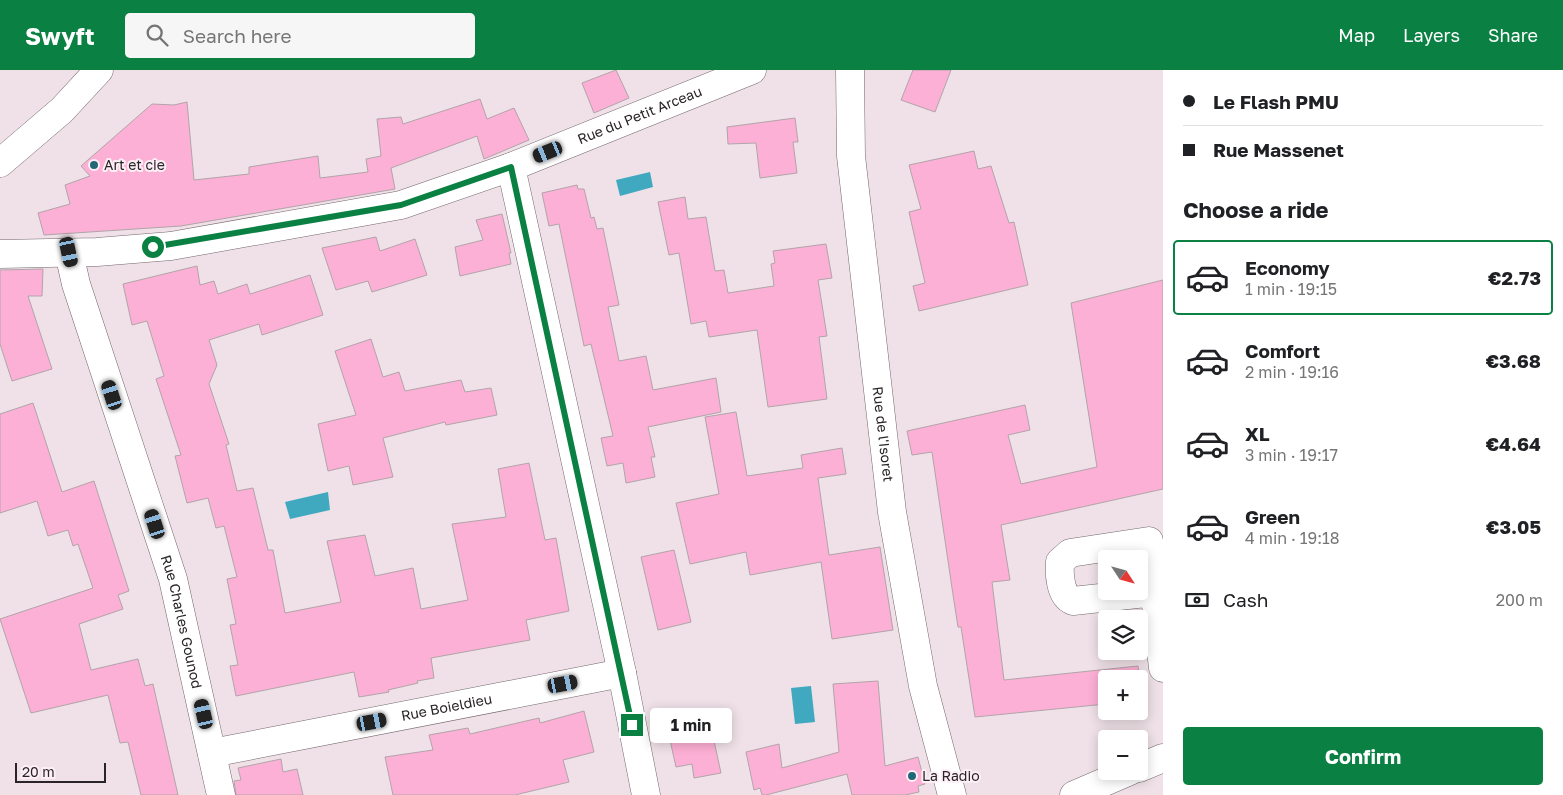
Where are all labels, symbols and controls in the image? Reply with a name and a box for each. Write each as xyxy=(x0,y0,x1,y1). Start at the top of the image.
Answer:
search box xyxy=(125,13,475,58)
text: Swyft xyxy=(25,21,95,50)
icon: search xyxy=(143,21,171,49)
text: Search here xyxy=(183,24,292,47)
text: Map xyxy=(1338,24,1375,46)
text: Layers xyxy=(1403,24,1460,46)
text: Share xyxy=(1488,24,1538,46)
street label: Rue du Petit Arceau xyxy=(575,82,704,147)
text: Le Flash PMU xyxy=(1213,90,1339,113)
text: Rue Massenet xyxy=(1213,138,1344,161)
car xyxy=(531,139,564,165)
place label: Art et cie xyxy=(104,156,165,173)
marker: Art et cie xyxy=(88,159,100,171)
text: Choose a ride xyxy=(1183,196,1329,223)
car xyxy=(58,236,79,268)
route start xyxy=(142,236,164,258)
icon: car xyxy=(1185,255,1230,300)
text: Economy xyxy=(1245,256,1330,279)
text: €2.73 xyxy=(1488,266,1541,289)
text: 1 min · 19:15 xyxy=(1245,279,1337,299)
icon: car xyxy=(1185,338,1230,383)
text: Comfort xyxy=(1245,339,1320,362)
text: €3.68 xyxy=(1486,349,1541,372)
text: 2 min · 19:16 xyxy=(1245,362,1339,382)
car xyxy=(100,378,123,412)
street label: Rue de l'Isoret xyxy=(870,385,897,483)
icon: car xyxy=(1185,421,1230,466)
text: XL xyxy=(1245,422,1270,445)
text: €4.64 xyxy=(1486,432,1541,455)
text: 3 min · 19:17 xyxy=(1245,445,1338,465)
icon: car xyxy=(1185,504,1230,549)
text: Green xyxy=(1245,505,1300,528)
car xyxy=(143,507,166,541)
text: €3.05 xyxy=(1486,515,1541,538)
text: 4 min · 19:18 xyxy=(1245,528,1340,548)
north arrow xyxy=(1098,550,1148,600)
map controls xyxy=(1098,550,1148,780)
street label: Rue Charles Gounod xyxy=(158,553,206,690)
icon: cash xyxy=(1183,586,1211,614)
text: Cash xyxy=(1223,588,1268,611)
text: 200 m xyxy=(1496,590,1543,610)
button: layers xyxy=(1098,610,1148,660)
button: + xyxy=(1098,670,1148,720)
car xyxy=(546,674,579,694)
street label: Rue Boieldieu xyxy=(400,690,493,724)
car xyxy=(193,698,214,730)
callout: 1 min xyxy=(650,708,732,742)
car xyxy=(355,712,388,732)
route end xyxy=(621,714,643,736)
text: 1 min xyxy=(671,715,711,735)
button: Confirm xyxy=(1183,727,1543,785)
button: − xyxy=(1098,730,1148,780)
scale bar xyxy=(15,760,106,783)
text: 20 m xyxy=(22,763,55,780)
place label: La Radio xyxy=(922,767,980,784)
marker: La Radio xyxy=(906,770,918,782)

